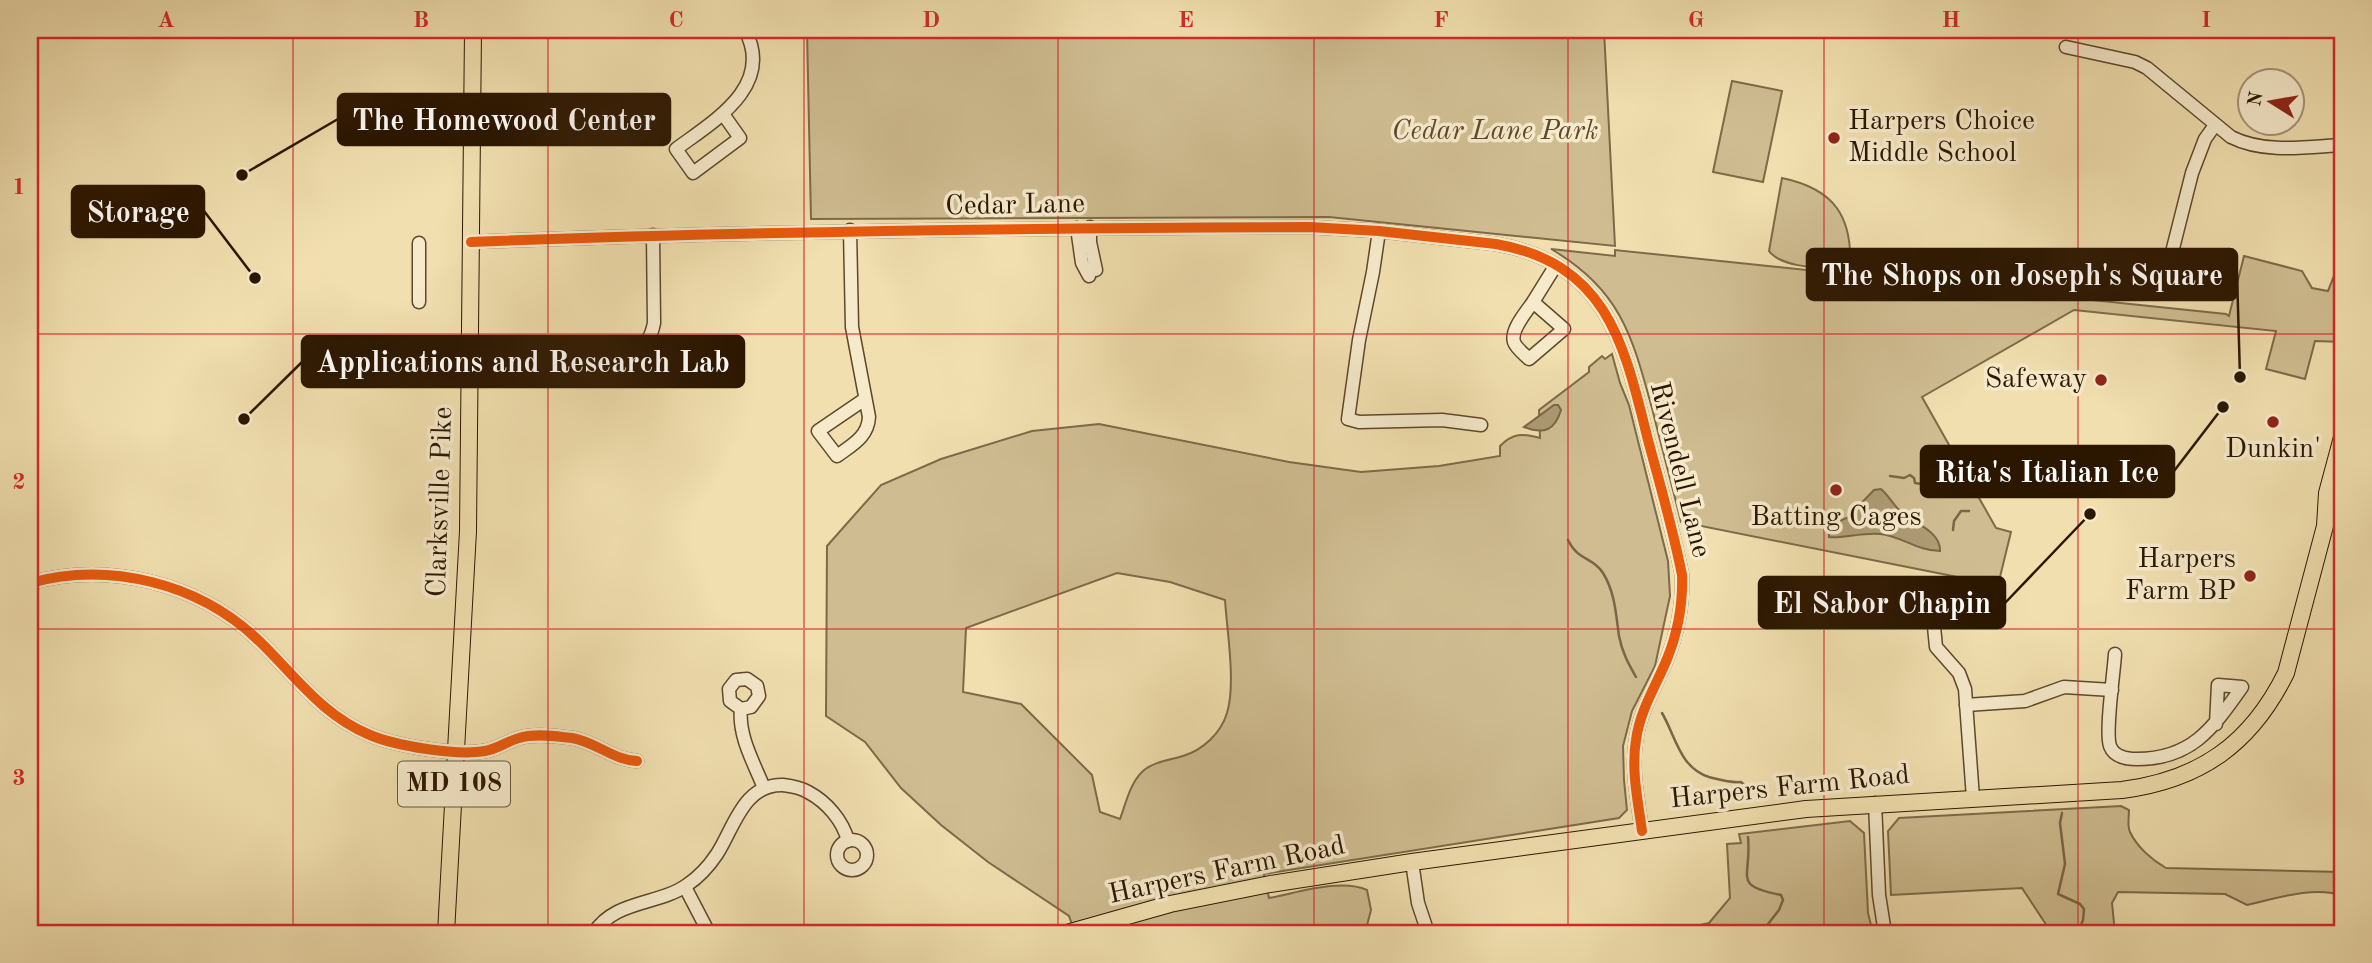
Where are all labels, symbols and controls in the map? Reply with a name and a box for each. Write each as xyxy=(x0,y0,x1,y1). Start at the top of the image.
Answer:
text: A xyxy=(157,9,175,32)
text: B xyxy=(413,9,429,32)
text: C xyxy=(668,9,684,32)
text: D xyxy=(922,9,940,32)
text: E xyxy=(1178,9,1194,32)
text: F xyxy=(1433,9,1449,32)
text: G xyxy=(1688,9,1704,32)
text: H xyxy=(1942,9,1960,32)
text: I xyxy=(2201,9,2211,32)
north arrow xyxy=(2236,66,2306,136)
text: N xyxy=(2246,90,2268,108)
callout: The Homewood Center xyxy=(338,94,670,145)
text: The Homewood Center xyxy=(352,107,656,137)
place label: Harpers Choice Middle School xyxy=(1848,108,2035,168)
park label: Cedar Lane Park xyxy=(1391,118,1599,146)
marker: Harpers Choice Middle School xyxy=(1826,130,1842,146)
text: 1 xyxy=(12,176,26,199)
callout: Storage xyxy=(72,186,204,237)
street label: Cedar Lane xyxy=(945,191,1085,221)
text: Storage xyxy=(86,199,190,229)
callout: The Shops on Joseph's Square xyxy=(1807,249,2237,300)
text: The Shops on Joseph's Square xyxy=(1821,262,2223,292)
callout: Applications and Research Lab xyxy=(302,336,744,387)
text: Applications and Research Lab xyxy=(316,349,730,379)
place label: Safeway xyxy=(1985,366,2087,394)
marker: Safeway xyxy=(2093,372,2109,388)
street label: Rivendell Lane xyxy=(1644,379,1714,561)
street label: Clarksville Pike xyxy=(424,406,458,598)
marker: Dunkin' xyxy=(2265,414,2281,430)
place label: Dunkin' xyxy=(2225,436,2321,464)
callout: Rita's Italian Ice xyxy=(1921,446,2174,497)
text: Rita's Italian Ice xyxy=(1935,459,2159,489)
text: 2 xyxy=(12,471,26,494)
marker: Batting Cages xyxy=(1828,482,1844,498)
place label: Batting Cages xyxy=(1750,504,1922,532)
place label: Harpers Farm BP xyxy=(2125,546,2236,606)
marker: Harpers Farm BP xyxy=(2242,568,2258,584)
callout: El Sabor Chapin xyxy=(1759,577,2005,628)
text: El Sabor Chapin xyxy=(1773,590,1991,620)
street label: Harpers Farm Road xyxy=(1669,761,1911,815)
road number: MD 108 xyxy=(398,762,510,806)
text: 3 xyxy=(12,767,26,790)
street label: Harpers Farm Road xyxy=(1106,832,1348,910)

